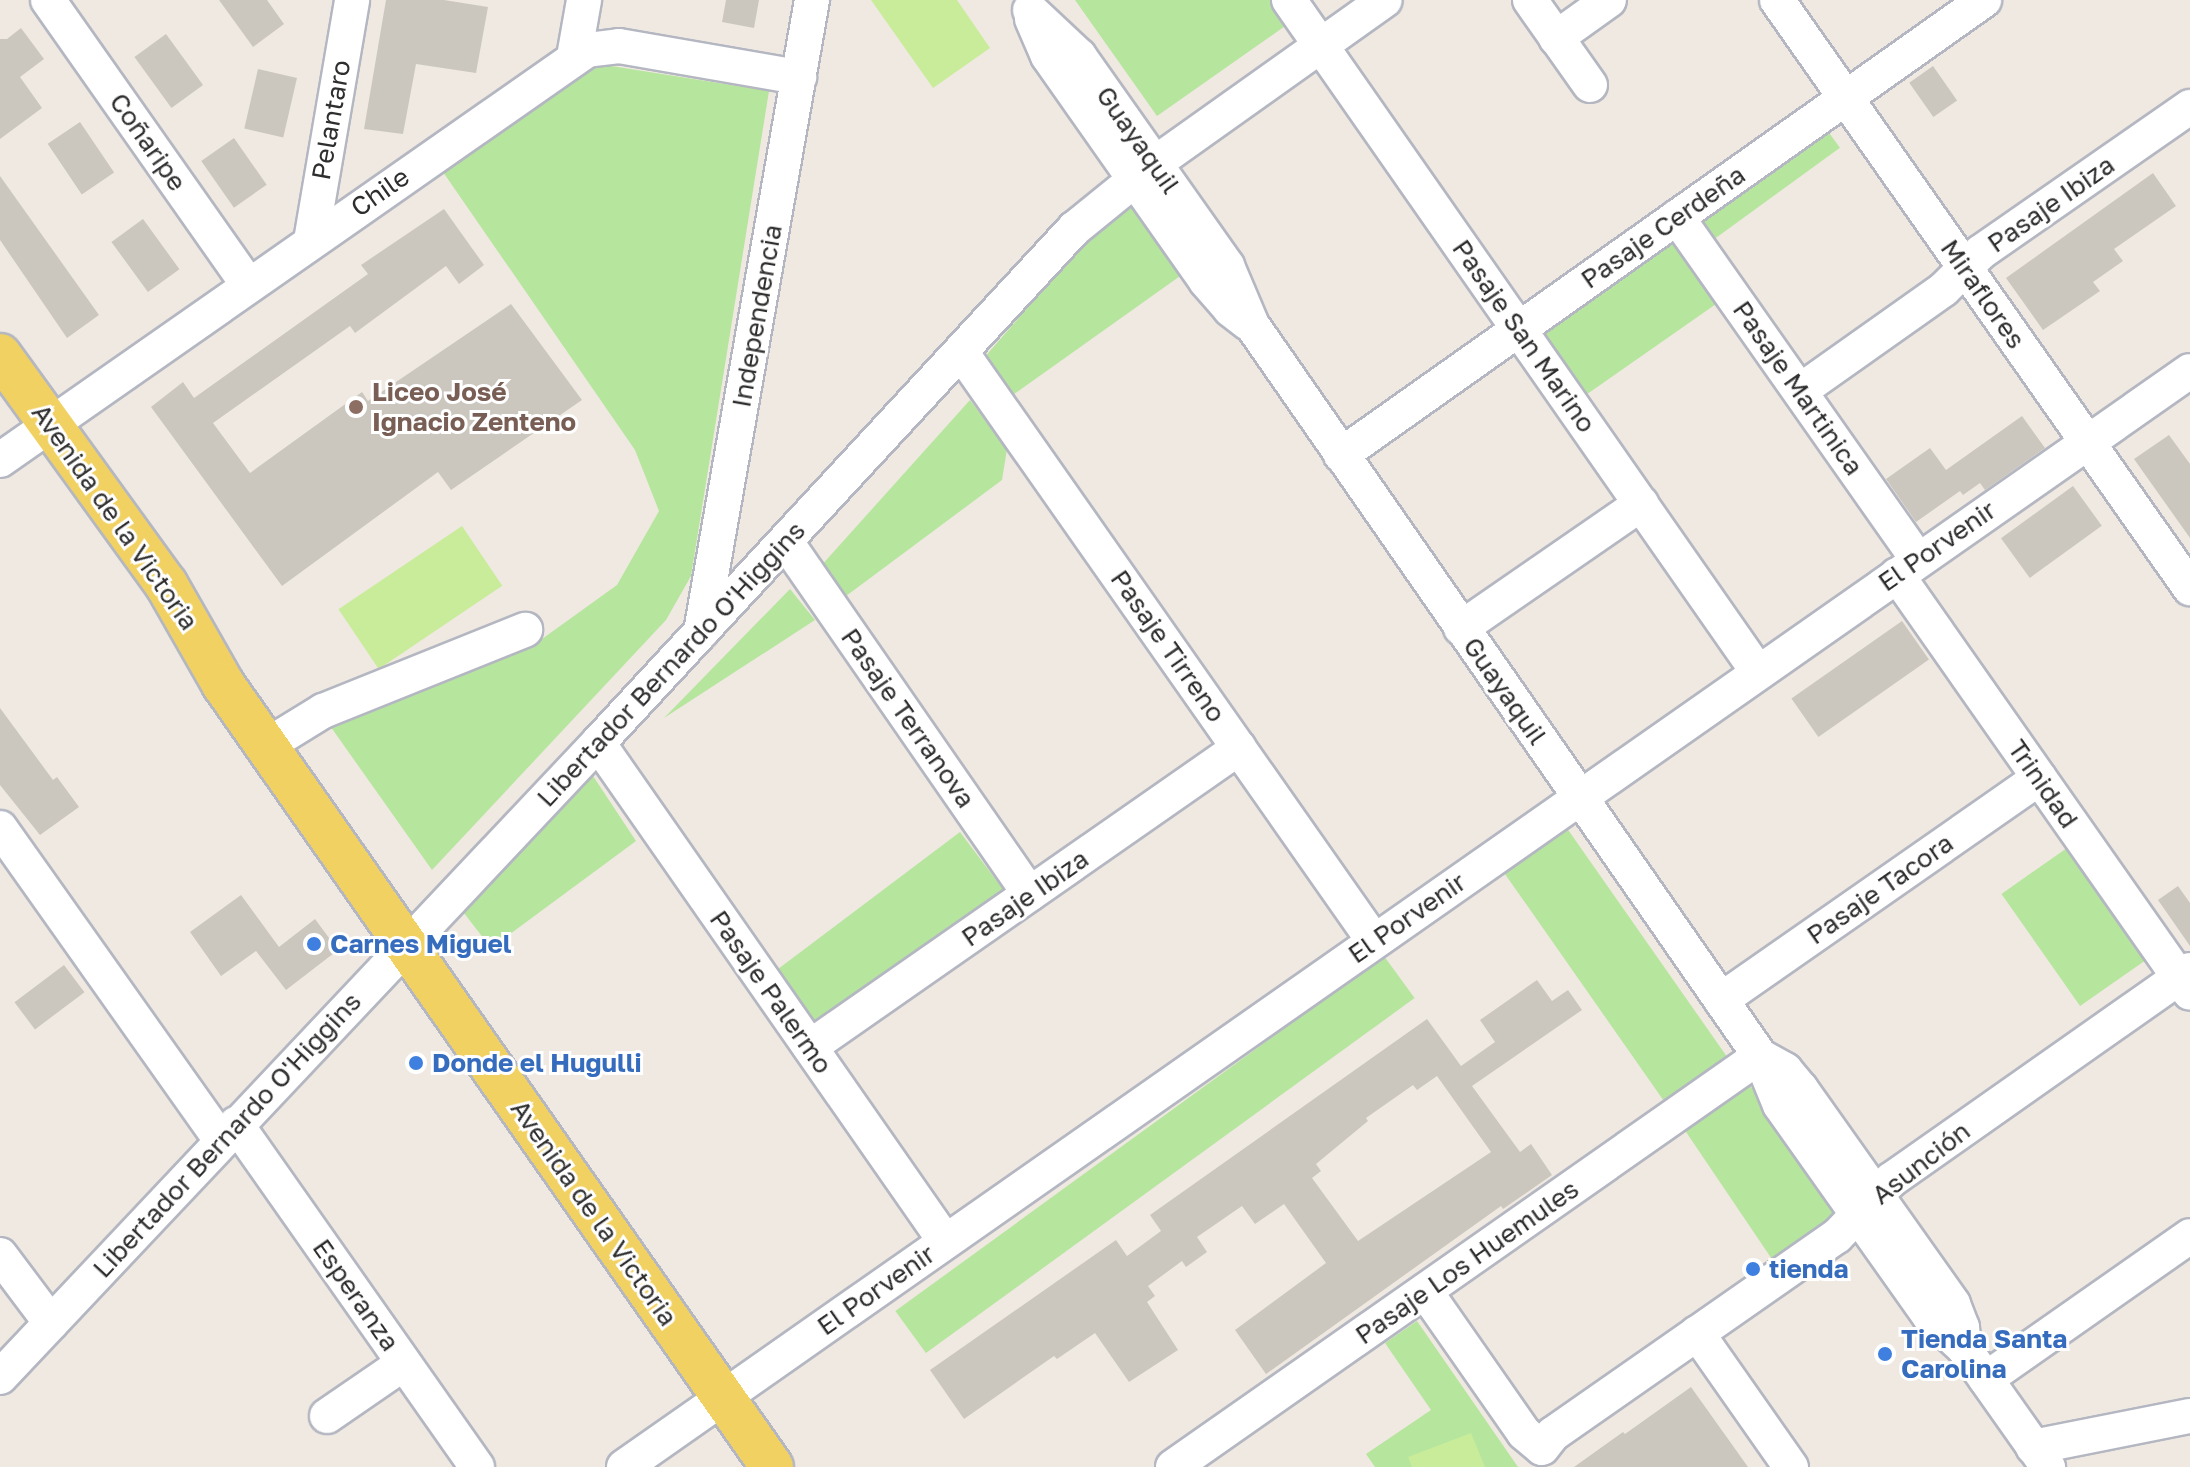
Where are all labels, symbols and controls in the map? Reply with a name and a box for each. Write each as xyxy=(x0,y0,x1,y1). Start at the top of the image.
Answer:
street label: Pelantaro xyxy=(305,58,357,182)
street label: Guayaquil xyxy=(1090,80,1186,200)
street label: Coñaripe xyxy=(103,87,193,197)
street label: Pasaje Ibiza xyxy=(1982,149,2120,259)
street label: Pasaje Cerdeña xyxy=(1575,159,1751,295)
street label: Chile xyxy=(345,161,415,223)
street label: Independencia xyxy=(726,222,788,410)
street label: Pasaje San Marino xyxy=(1446,234,1602,438)
street label: Miraflores xyxy=(1934,234,2032,354)
street label: Pasaje Martinica xyxy=(1726,295,1870,481)
place label: Liceo José Ignacio Zenteno xyxy=(372,376,576,438)
street label: Avenida de la Victoria xyxy=(25,398,205,636)
marker: Liceo José Ignacio Zenteno xyxy=(347,398,365,416)
street label: El Porvenir xyxy=(1872,494,2002,598)
street label: Libertador Bernardo O'Higgins xyxy=(531,515,811,813)
street label: Pasaje Tirreno xyxy=(1104,564,1232,728)
street label: Pasaje Terranova xyxy=(835,622,981,814)
street label: Guayaquil xyxy=(1457,631,1553,751)
street label: Trinidad xyxy=(2001,734,2085,834)
street label: Pasaje Tacora xyxy=(1801,827,1959,951)
street label: Pasaje Ibiza xyxy=(956,843,1094,953)
street label: El Porvenir xyxy=(1342,866,1472,970)
street label: Pasaje Palermo xyxy=(703,904,839,1080)
place label: Carnes Miguel xyxy=(330,928,512,960)
marker: Carnes Miguel xyxy=(305,935,323,953)
street label: Libertador Bernardo O'Higgins xyxy=(87,986,367,1284)
place label: Donde el Hugulli xyxy=(432,1047,642,1079)
marker: Donde el Hugulli xyxy=(407,1054,425,1072)
street label: Avenida de la Victoria xyxy=(504,1094,684,1332)
street label: Asunción xyxy=(1866,1115,1976,1211)
street label: Pasaje Los Huemules xyxy=(1349,1173,1585,1351)
street label: Esperanza xyxy=(306,1233,406,1357)
street label: El Porvenir xyxy=(811,1238,941,1342)
place label: tienda xyxy=(1769,1253,1849,1285)
marker: tienda xyxy=(1744,1260,1762,1278)
place label: Tienda Santa Carolina xyxy=(1901,1323,2067,1384)
marker: Tienda Santa Carolina xyxy=(1876,1345,1894,1363)

